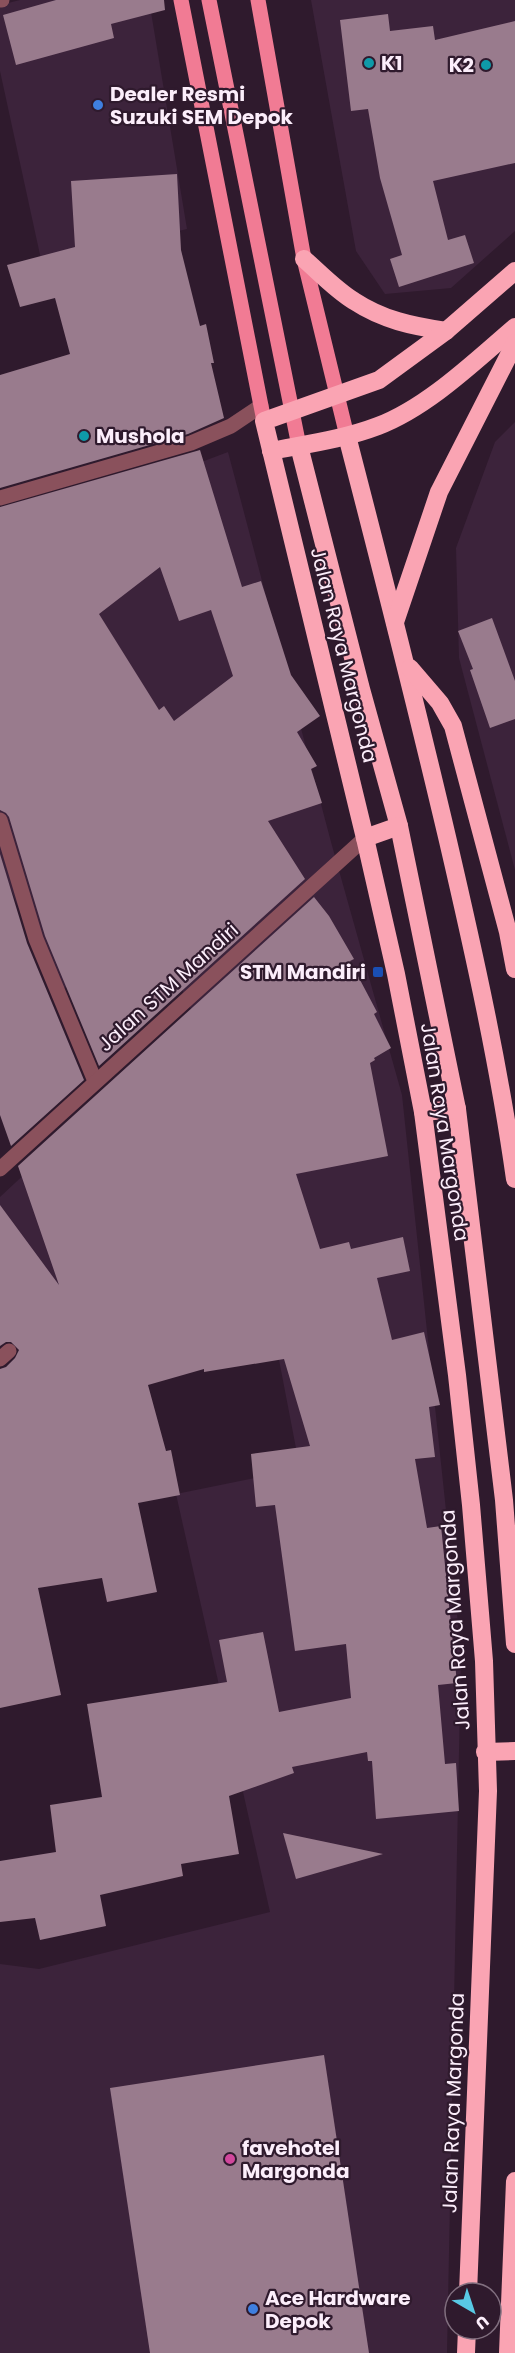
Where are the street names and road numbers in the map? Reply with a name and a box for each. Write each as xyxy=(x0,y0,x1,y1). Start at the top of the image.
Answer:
street label: Jalan Raya Margonda xyxy=(304,544,384,766)
street label: Jalan STM Mandiri xyxy=(92,916,244,1058)
street label: Jalan Raya Margonda xyxy=(414,1021,476,1243)
street label: Jalan Raya Margonda xyxy=(433,1509,477,1731)
street label: Jalan Raya Margonda xyxy=(435,1992,471,2214)

